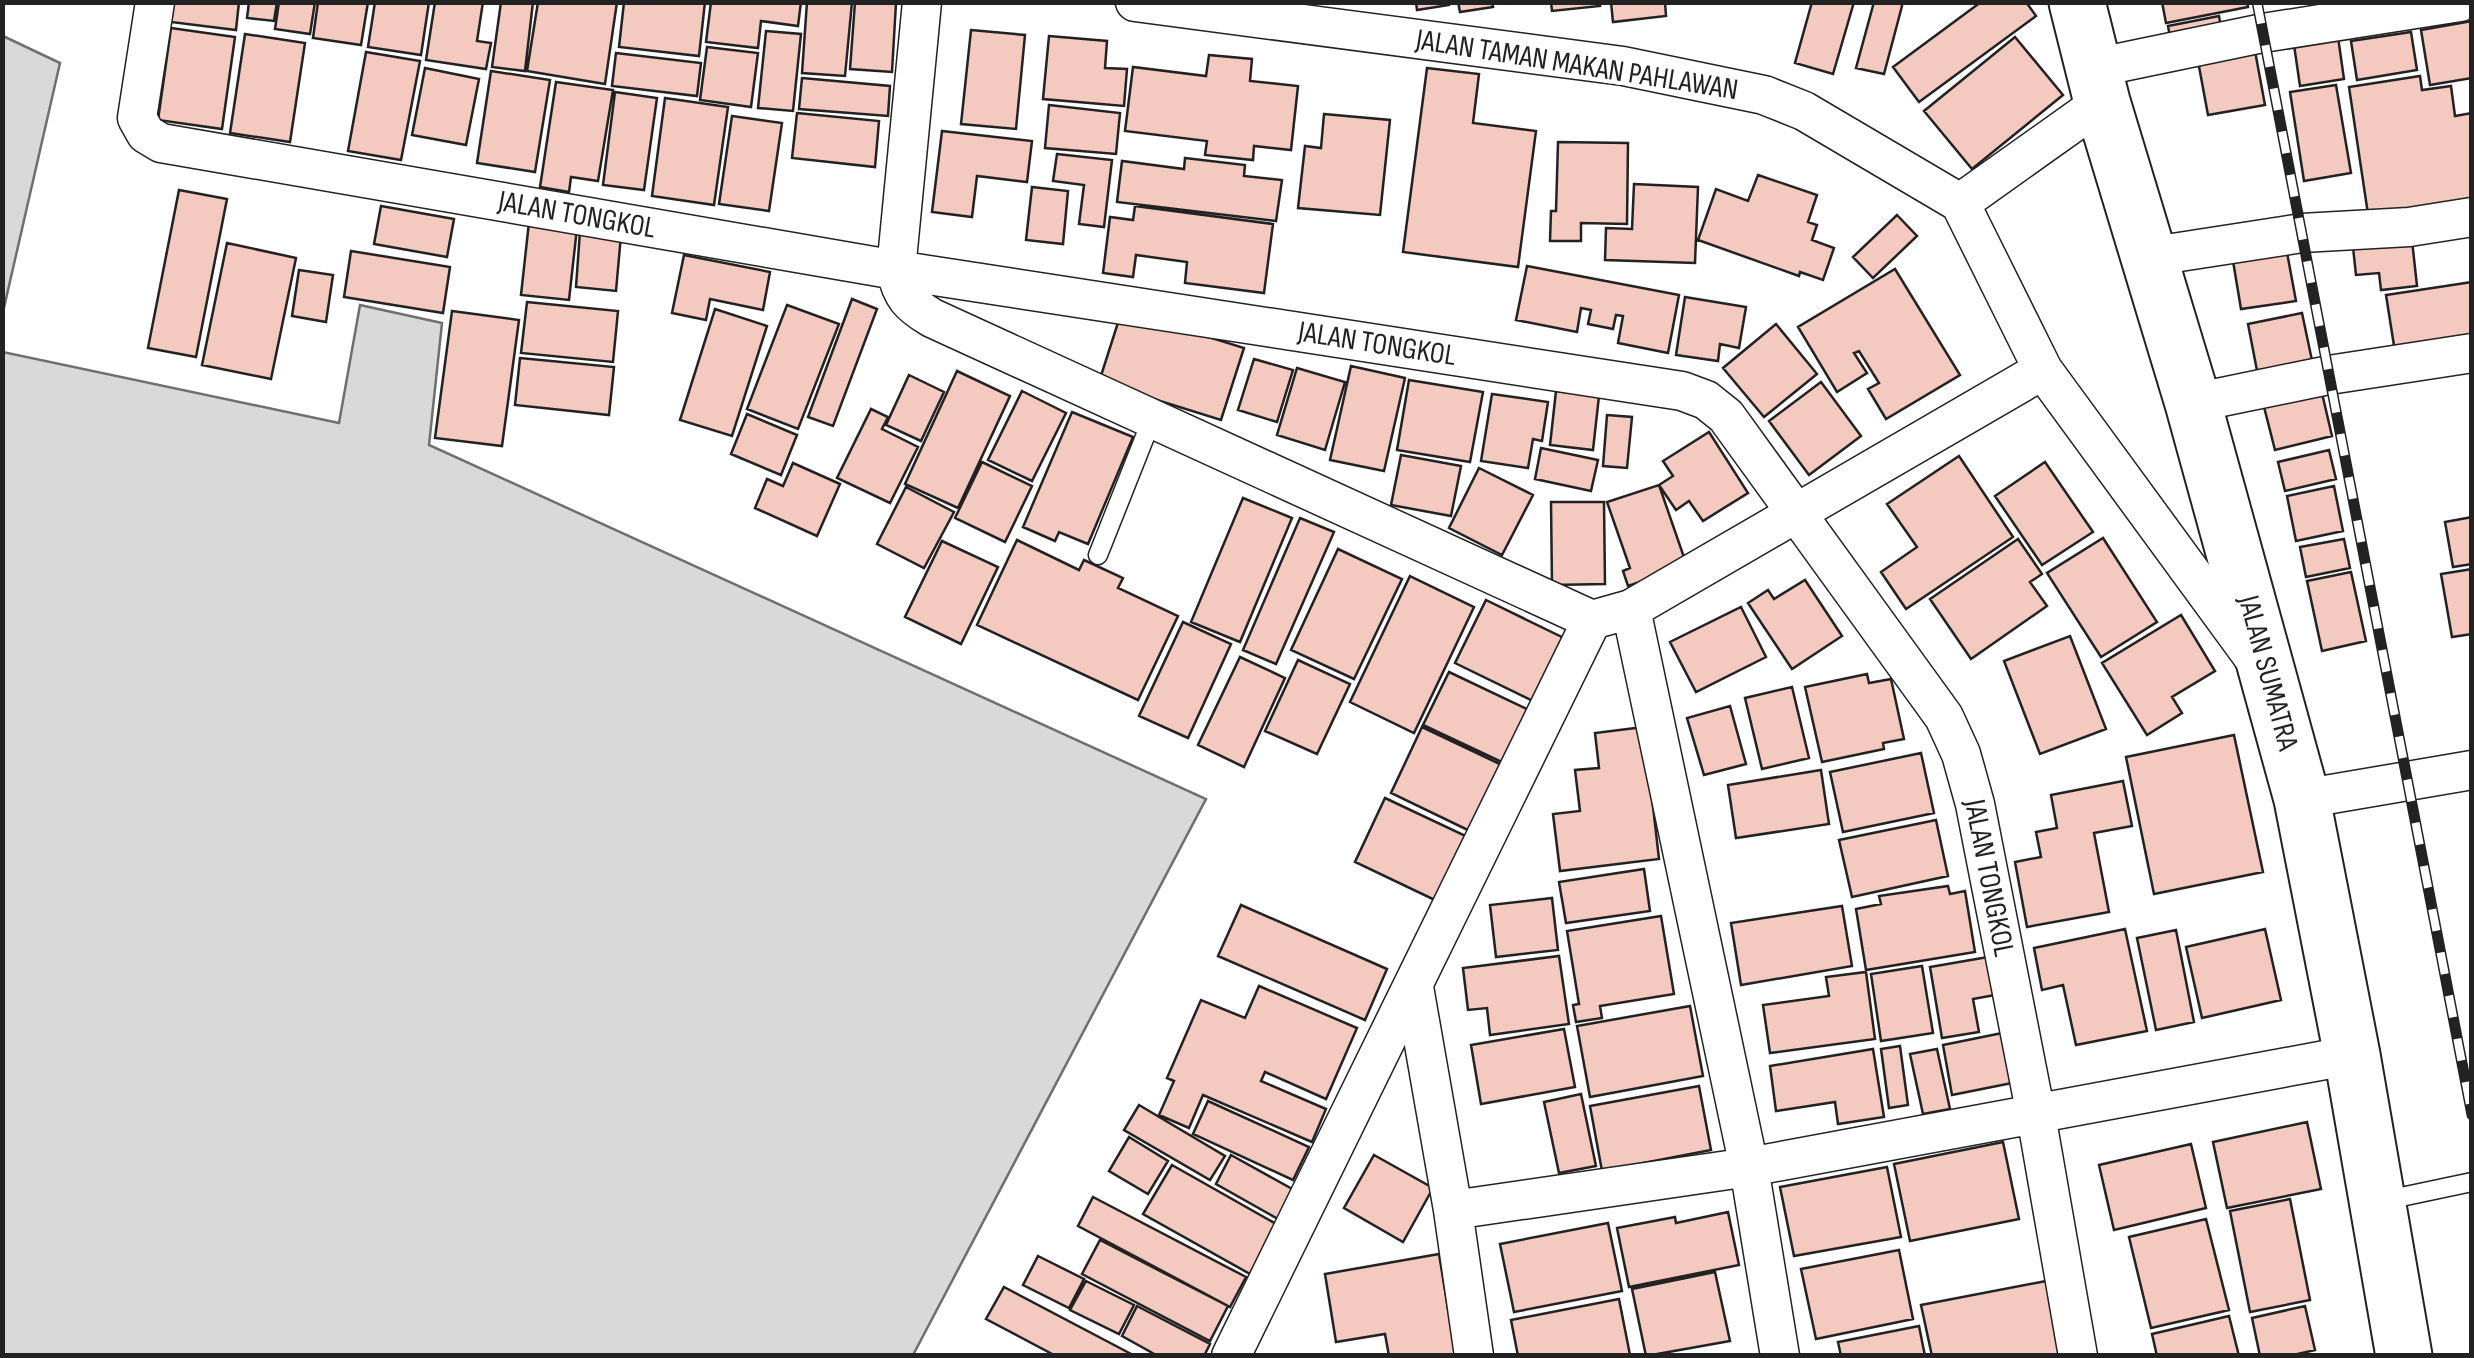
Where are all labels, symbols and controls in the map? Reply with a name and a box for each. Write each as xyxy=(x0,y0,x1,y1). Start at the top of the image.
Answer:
street label: JALAN TAMAN MAKAN PAHLAWAN xyxy=(1412,22,1741,108)
street label: JALAN TONGKOL xyxy=(495,183,658,247)
street label: JALAN TONGKOL xyxy=(1295,314,1458,374)
street label: JALAN SUMATRA xyxy=(2230,591,2306,755)
street label: JALAN TONGKOL xyxy=(1956,795,2022,960)

